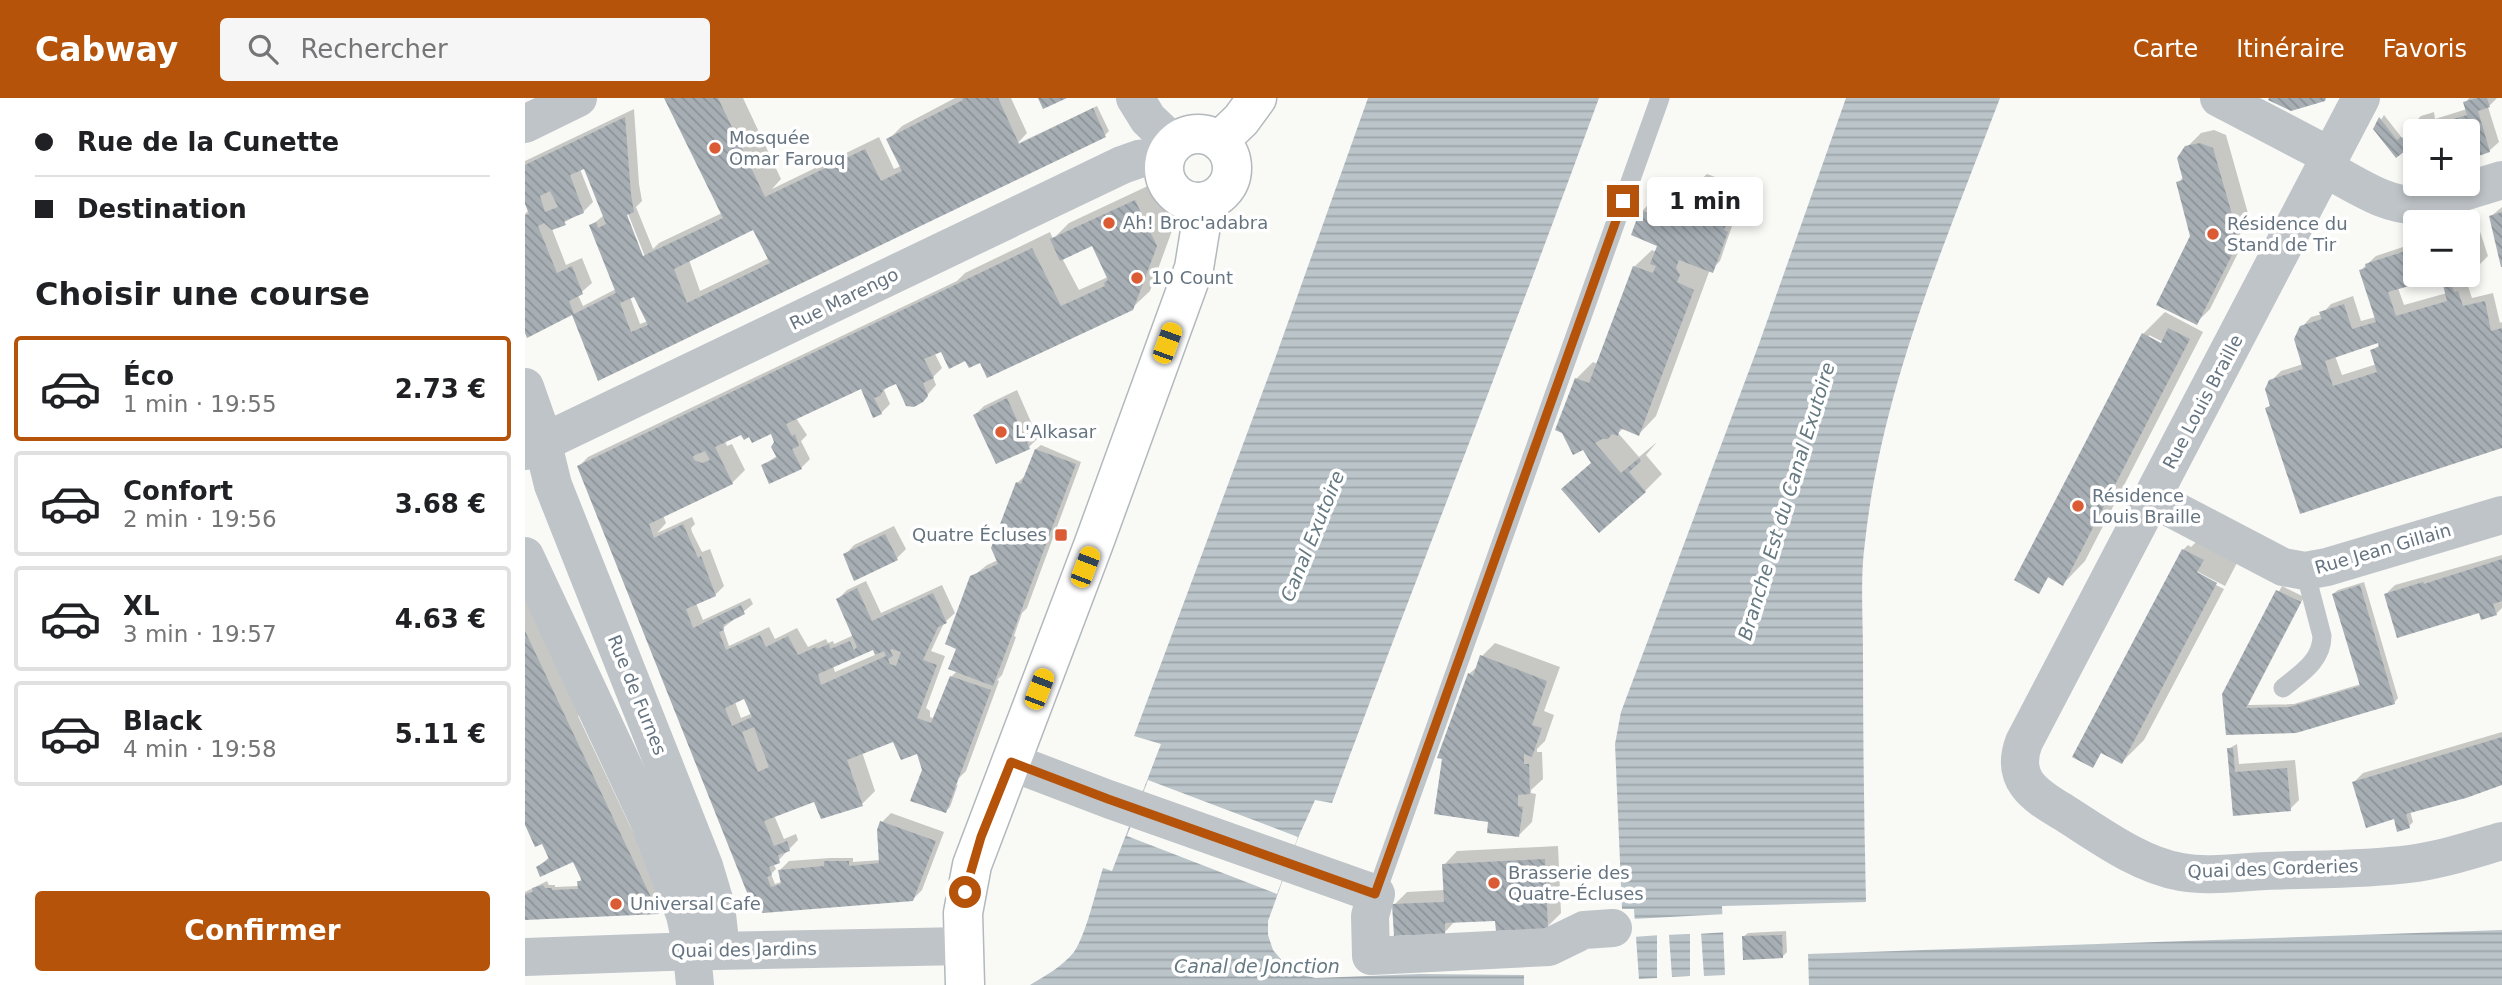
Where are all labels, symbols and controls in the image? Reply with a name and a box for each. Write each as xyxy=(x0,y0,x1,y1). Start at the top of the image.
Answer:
search box xyxy=(220,18,710,81)
text: Cabway xyxy=(35,30,178,69)
icon: search xyxy=(244,30,282,68)
text: Rechercher xyxy=(300,34,448,64)
text: Carte xyxy=(2133,35,2198,63)
text: Itinéraire xyxy=(2236,35,2345,63)
text: Favoris xyxy=(2383,35,2467,63)
map controls xyxy=(2403,119,2480,287)
button: + xyxy=(2403,119,2480,196)
text: Rue de la Cunette xyxy=(77,127,339,157)
place label: Mosquée Omar Farouq xyxy=(729,127,845,169)
marker: Mosquée Omar Farouq xyxy=(707,140,723,156)
callout: 1 min xyxy=(1647,176,1763,226)
route end xyxy=(1607,185,1639,217)
text: 1 min xyxy=(1669,188,1741,214)
text: Destination xyxy=(77,194,247,224)
button: − xyxy=(2403,210,2480,287)
place label: Ah! Broc'adabra xyxy=(1123,212,1268,233)
place label: Résidence du Stand de Tir xyxy=(2227,213,2348,255)
marker: Ah! Broc'adabra xyxy=(1101,215,1117,231)
marker: Résidence du Stand de Tir xyxy=(2205,226,2221,242)
street label: Rue Marengo xyxy=(786,263,902,334)
place label: 10 Count xyxy=(1151,267,1233,288)
marker: 10 Count xyxy=(1129,270,1145,286)
text: Choisir une course xyxy=(35,275,370,313)
car xyxy=(1150,320,1185,366)
street label: Rue Louis Braille xyxy=(2158,331,2247,472)
icon: car xyxy=(39,357,102,420)
water label: Branche Est du Canal Exutoire xyxy=(1733,359,1839,643)
text: Éco xyxy=(123,361,174,391)
text: 2.73 € xyxy=(395,374,486,404)
text: 1 min · 19:55 xyxy=(123,391,277,417)
place label: L'Alkasar xyxy=(1015,421,1097,442)
marker: L'Alkasar xyxy=(993,424,1009,440)
water label: Canal Exutoire xyxy=(1276,467,1348,605)
icon: car xyxy=(39,472,102,535)
text: Confort xyxy=(123,476,233,506)
place label: Résidence Louis Braille xyxy=(2092,485,2201,527)
text: 3.68 € xyxy=(395,489,486,519)
marker: Résidence Louis Braille xyxy=(2070,498,2086,514)
text: 2 min · 19:56 xyxy=(123,506,277,532)
street label: Rue Jean Gillain xyxy=(2312,519,2453,578)
place label: Quatre Écluses xyxy=(912,524,1047,545)
marker: Quatre Écluses xyxy=(1053,527,1069,543)
car xyxy=(1068,544,1103,590)
icon: car xyxy=(39,587,102,650)
text: XL xyxy=(123,591,160,621)
text: 4.63 € xyxy=(395,604,486,634)
text: 3 min · 19:57 xyxy=(123,621,277,647)
street label: Rue de Furnes xyxy=(604,632,671,758)
car xyxy=(1022,666,1057,712)
icon: car xyxy=(39,702,102,765)
text: Black xyxy=(123,706,202,736)
text: 5.11 € xyxy=(395,719,486,749)
text: 4 min · 19:58 xyxy=(123,736,277,762)
street label: Quai des Corderies xyxy=(2187,855,2359,882)
place label: Brasserie des Quatre-Écluses xyxy=(1508,862,1644,904)
marker: Brasserie des Quatre-Écluses xyxy=(1486,875,1502,891)
route start xyxy=(949,876,981,908)
button: Confirmer xyxy=(35,891,490,971)
place label: Universal Cafe xyxy=(630,893,761,914)
marker: Universal Cafe xyxy=(608,896,624,912)
street label: Quai des Jardins xyxy=(671,938,817,961)
water label: Canal de Jonction xyxy=(1174,955,1340,977)

